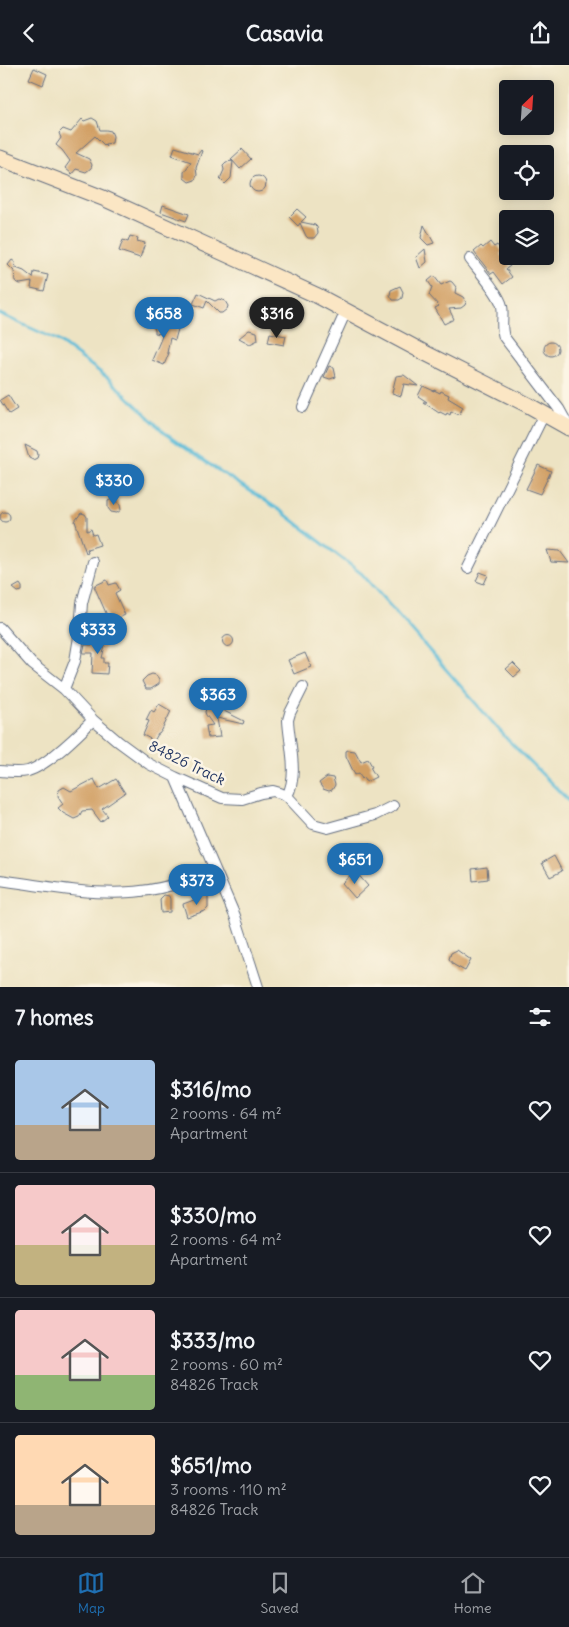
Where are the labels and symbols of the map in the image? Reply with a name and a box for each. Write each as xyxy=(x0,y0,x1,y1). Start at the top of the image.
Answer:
north arrow xyxy=(499,80,554,135)
pin: $658 xyxy=(134,297,194,339)
pin: $316 xyxy=(247,297,307,339)
pin: $330 xyxy=(84,463,144,506)
pin: $333 xyxy=(68,613,128,655)
pin: $363 xyxy=(188,677,248,720)
street label: 84826 Track xyxy=(146,736,229,789)
pin: $651 xyxy=(325,843,385,885)
pin: $373 xyxy=(167,863,227,906)

